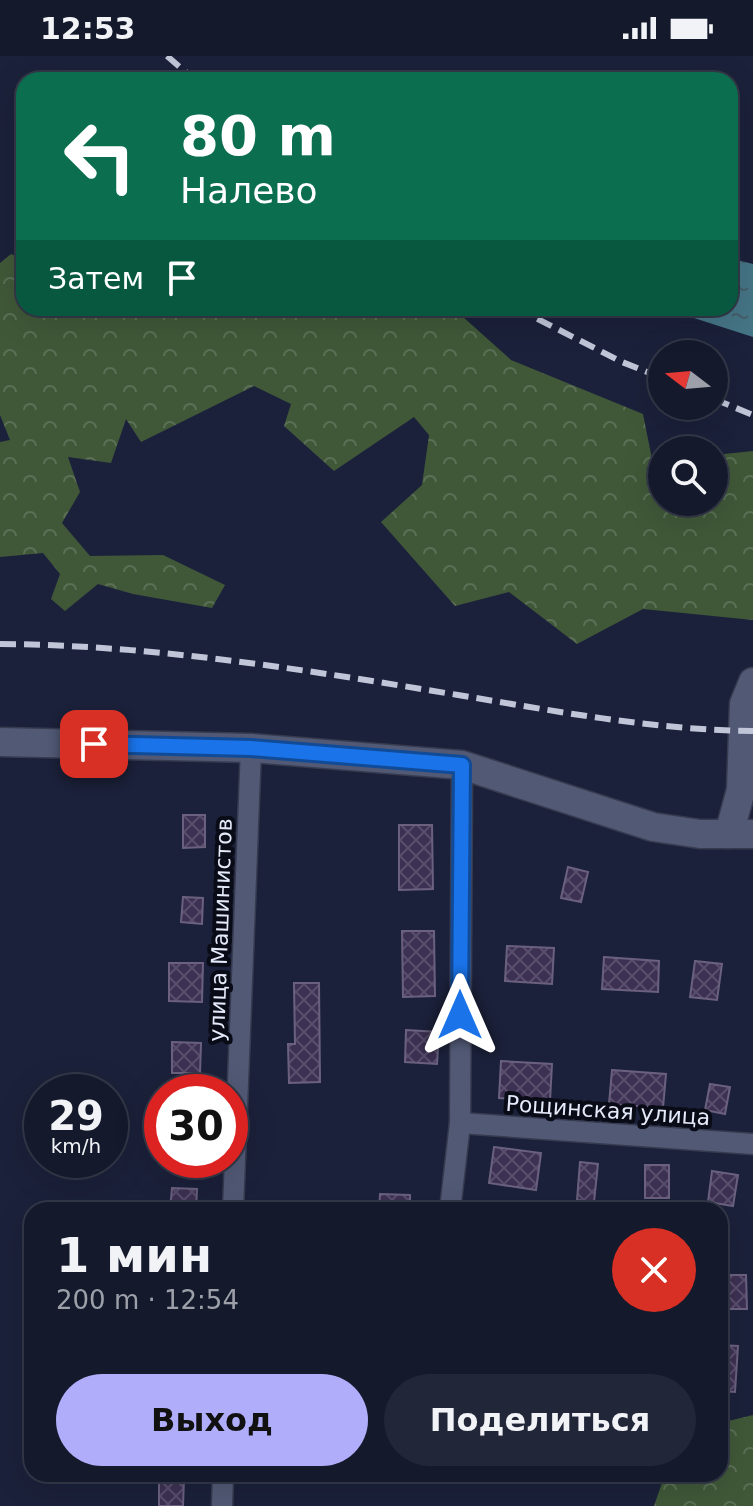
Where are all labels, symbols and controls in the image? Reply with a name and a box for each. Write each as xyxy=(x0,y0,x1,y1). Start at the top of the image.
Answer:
text: 12:53 xyxy=(40,11,136,46)
text: 80 m xyxy=(180,103,336,168)
icon: left xyxy=(48,104,152,208)
text: Налево xyxy=(180,170,318,211)
icon: arrive xyxy=(160,256,204,300)
text: Затем xyxy=(48,261,144,296)
north arrow xyxy=(648,340,728,420)
map controls xyxy=(648,340,728,516)
button: search xyxy=(648,436,728,516)
pin xyxy=(60,710,128,778)
icon: arrive xyxy=(72,722,116,766)
street label: улица Машинистов xyxy=(204,818,237,1042)
position arrow xyxy=(418,973,502,1057)
speed limit sign: 30 xyxy=(144,1074,248,1178)
street label: Рощинская улица xyxy=(505,1091,711,1130)
text: 29 xyxy=(48,1093,104,1139)
text: km/h xyxy=(51,1134,101,1158)
text: 1 мин xyxy=(56,1227,212,1283)
button: close xyxy=(612,1228,696,1312)
text: 200 m · 12:54 xyxy=(56,1285,239,1315)
button: Выход xyxy=(56,1374,368,1466)
button: Поделиться xyxy=(384,1374,696,1466)

